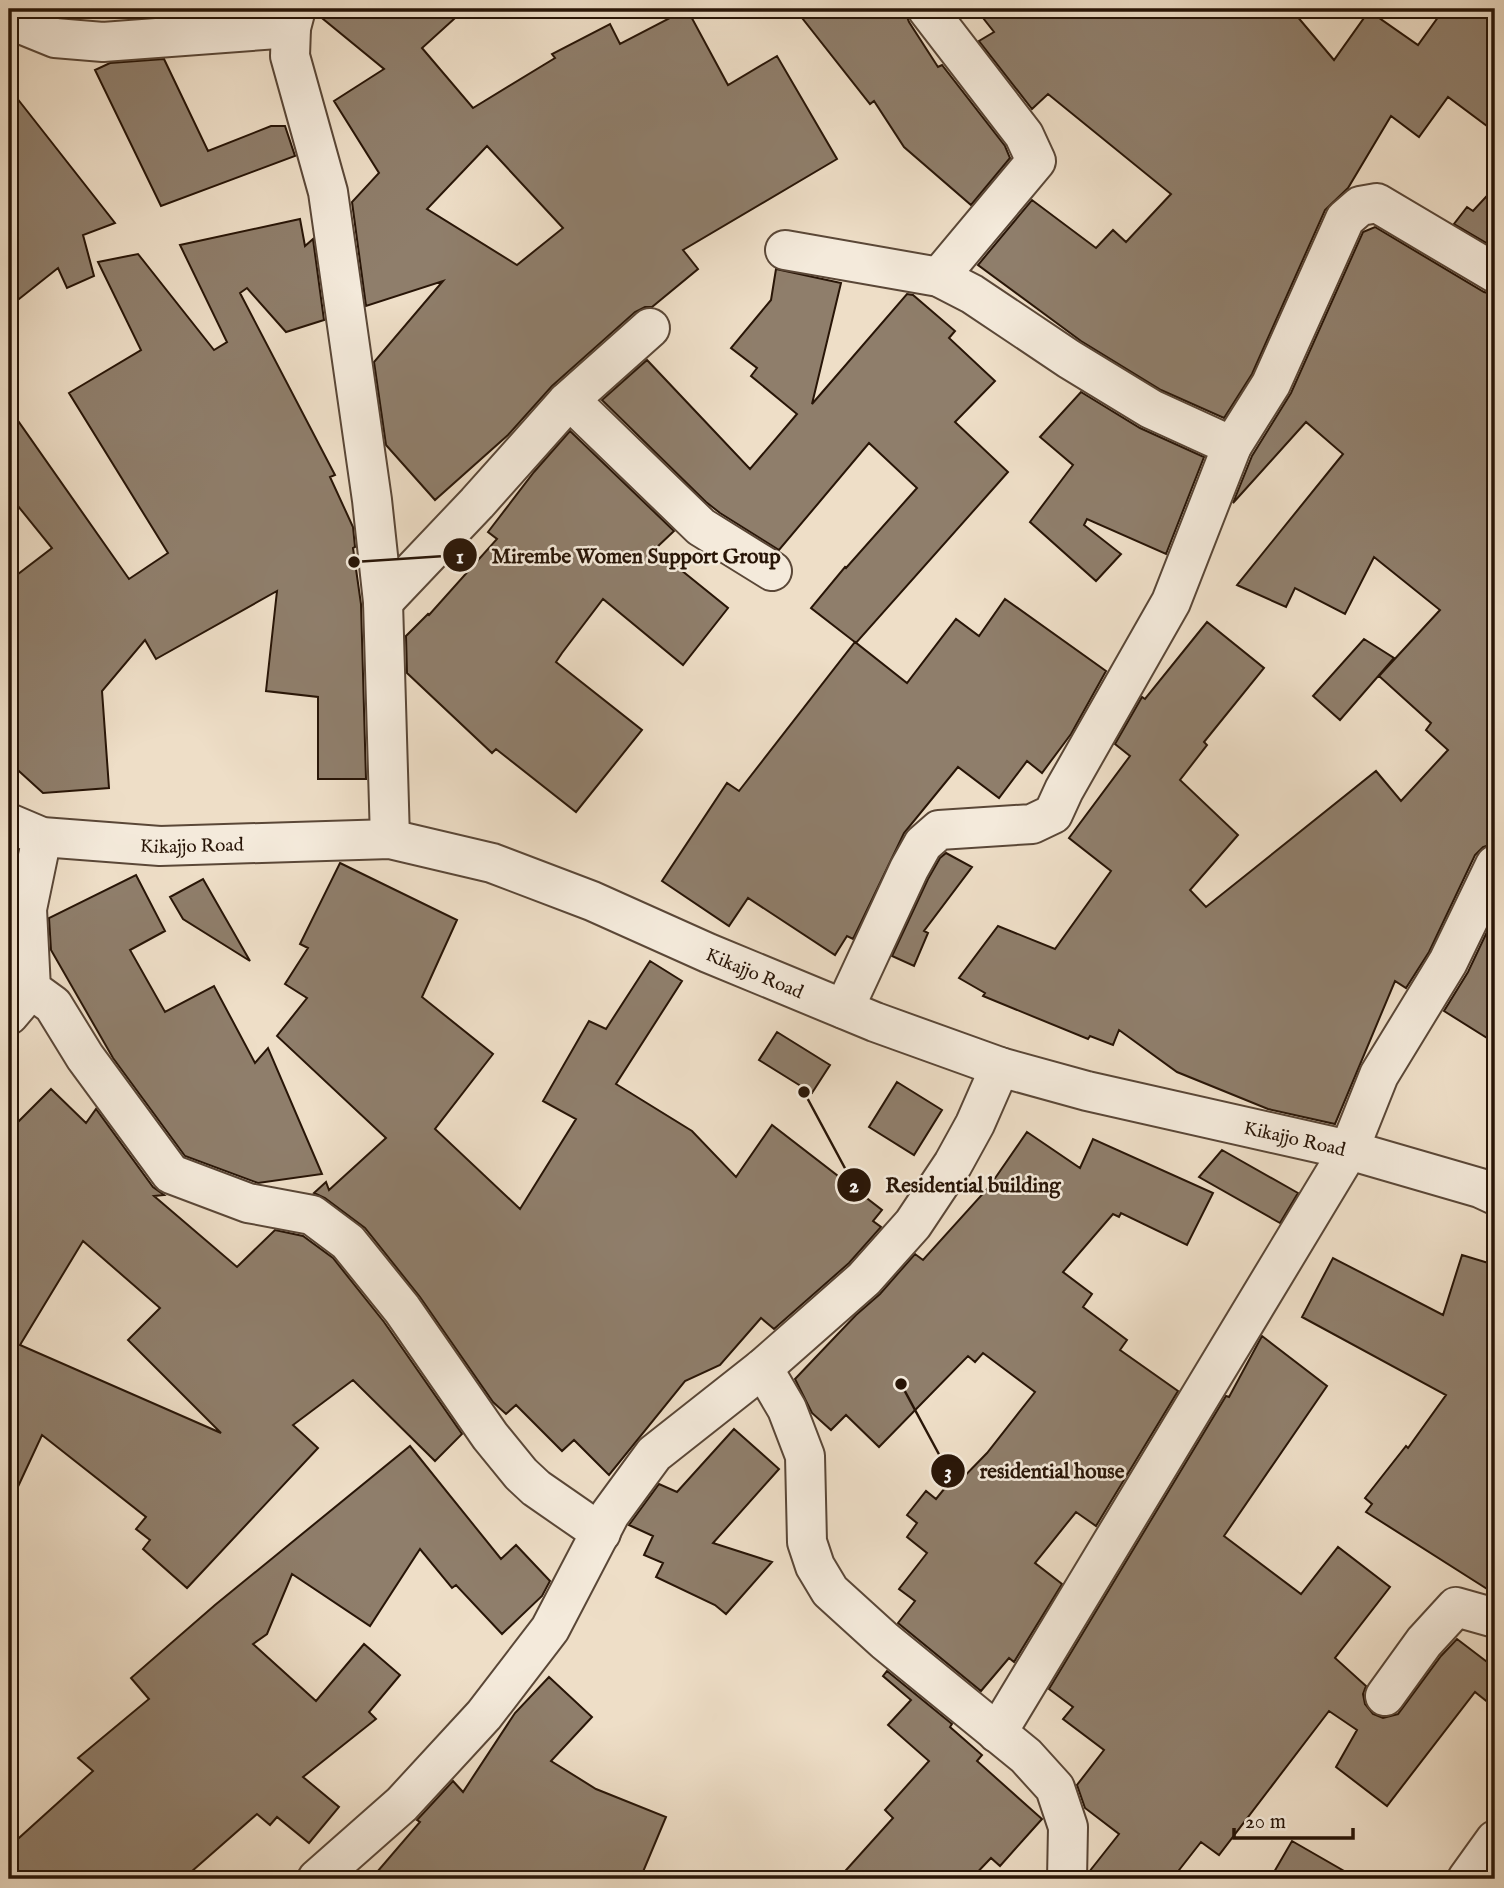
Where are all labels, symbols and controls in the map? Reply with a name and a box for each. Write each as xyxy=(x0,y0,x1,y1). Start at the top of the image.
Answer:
callout: Mirembe Women Support Group xyxy=(442,534,794,576)
text: 1 xyxy=(456,544,464,571)
text: Mirembe Women Support Group xyxy=(491,544,781,571)
street label: Kikajjo Road xyxy=(139,833,245,860)
street label: Kikajjo Road xyxy=(702,943,807,1005)
street label: Kikajjo Road xyxy=(1241,1117,1348,1163)
callout: Residential building xyxy=(837,1164,1075,1206)
text: 2 xyxy=(849,1173,859,1200)
text: Residential building xyxy=(885,1173,1061,1200)
callout: residential house xyxy=(930,1450,1138,1492)
text: 3 xyxy=(944,1459,952,1486)
text: residential house xyxy=(980,1459,1125,1486)
scale bar xyxy=(1234,1797,1354,1841)
text: 20 m xyxy=(1245,1809,1286,1836)

